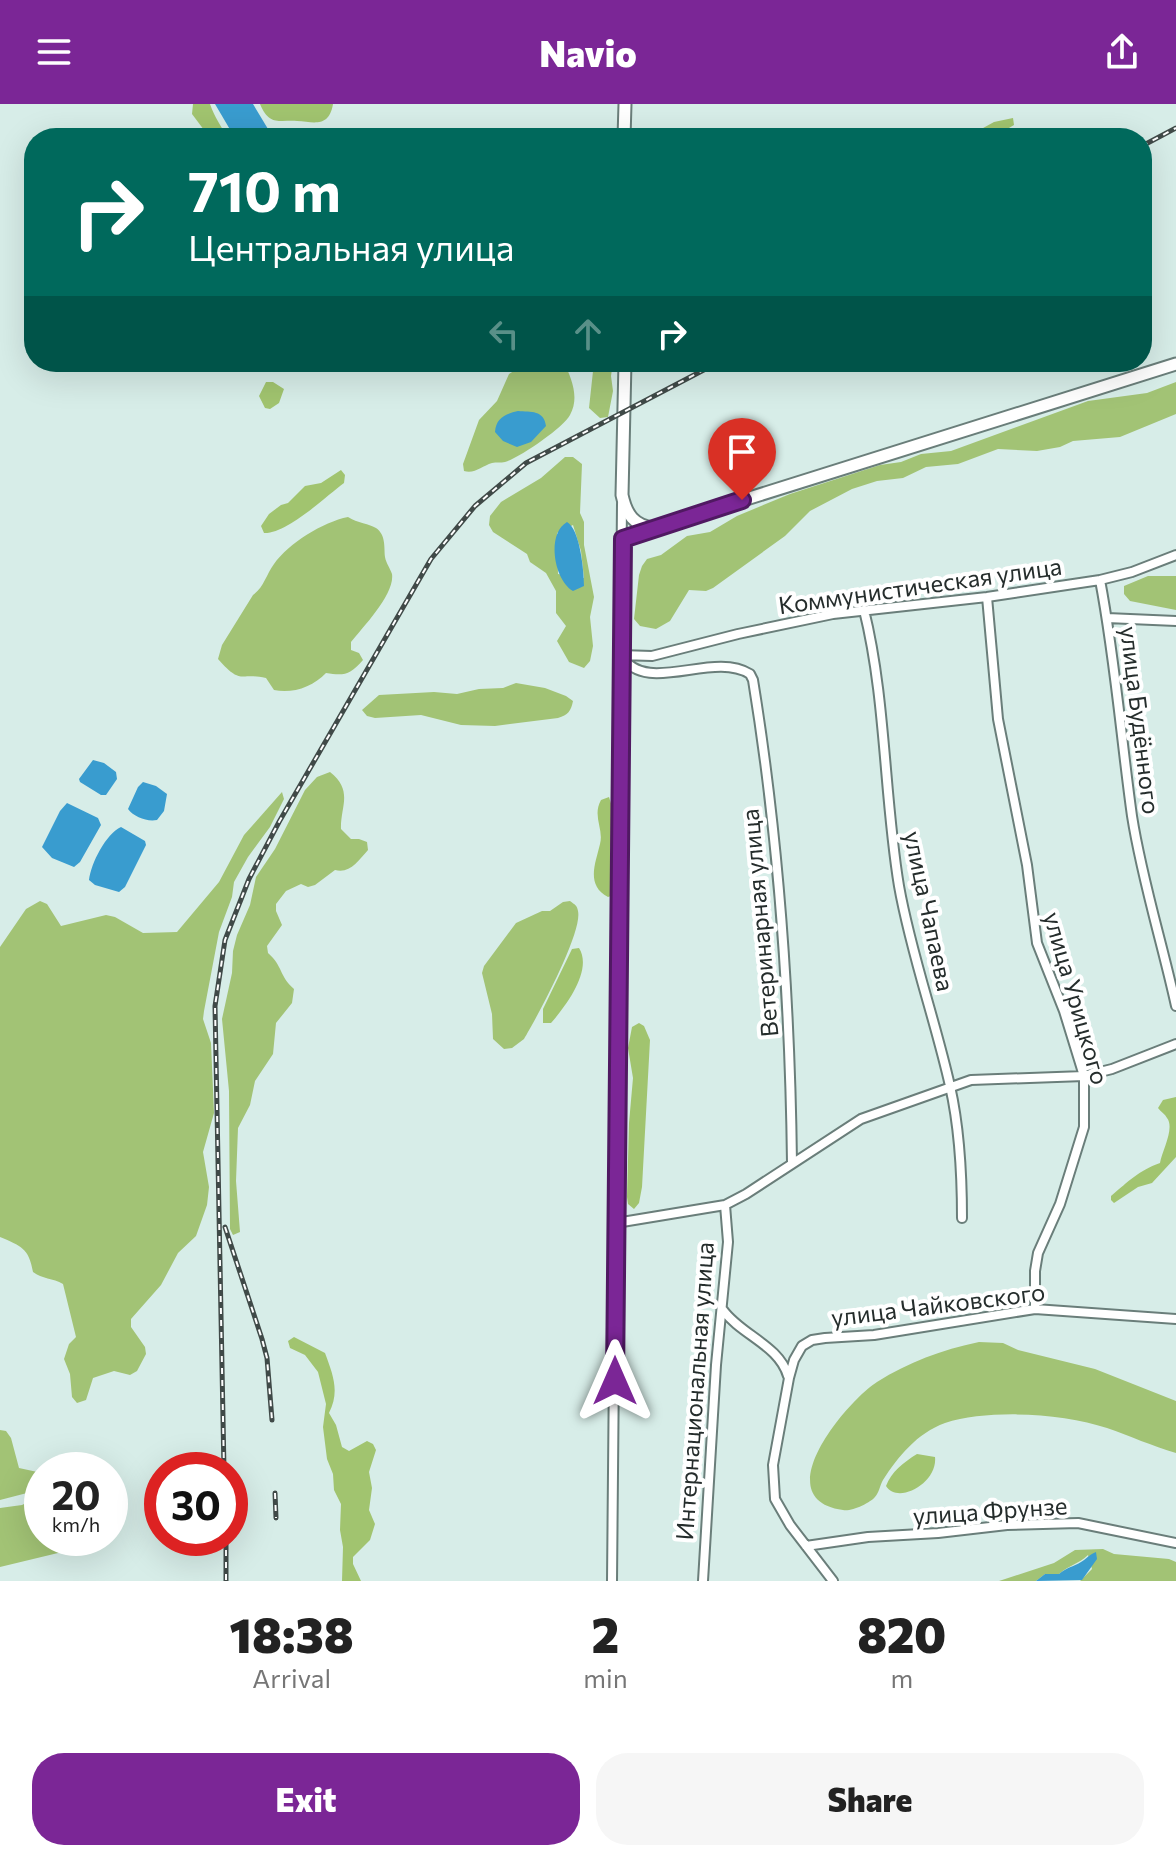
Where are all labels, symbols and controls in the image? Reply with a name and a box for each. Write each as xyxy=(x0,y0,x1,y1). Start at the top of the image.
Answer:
icon: menu xyxy=(32,30,76,74)
text: Navio xyxy=(539,30,637,74)
icon: share xyxy=(1100,30,1144,74)
text: 710 m xyxy=(188,155,341,224)
icon: right xyxy=(56,160,160,264)
text: Центральная улица xyxy=(188,224,514,268)
icon: left xyxy=(482,312,526,356)
icon: ahead xyxy=(566,312,610,356)
icon: right xyxy=(650,312,694,356)
pin xyxy=(708,418,776,500)
icon: arrive xyxy=(720,430,764,474)
street label: Коммунистическая улица xyxy=(776,551,1064,619)
street label: улица Будённого xyxy=(1115,624,1167,816)
street label: Ветеринарная улица xyxy=(735,808,783,1038)
street label: улица Чапаева xyxy=(899,828,961,994)
street label: улица Урицкого xyxy=(1039,908,1115,1088)
street label: Интернациональная улица xyxy=(669,1241,719,1541)
street label: улица Чайковского xyxy=(829,1276,1047,1332)
position arrow xyxy=(573,1339,657,1423)
speed limit sign: 30 xyxy=(144,1452,248,1556)
text: 20 xyxy=(51,1469,101,1518)
street label: улица Фрунзе xyxy=(912,1490,1068,1530)
text: km/h xyxy=(52,1512,100,1536)
text: 18:38 xyxy=(230,1604,354,1663)
text: 2 xyxy=(592,1604,619,1663)
text: 820 xyxy=(857,1604,946,1663)
text: Arrival xyxy=(252,1662,331,1693)
text: min xyxy=(583,1662,628,1693)
text: m xyxy=(890,1662,913,1693)
button: Exit xyxy=(32,1753,580,1845)
button: Share xyxy=(596,1753,1144,1845)

